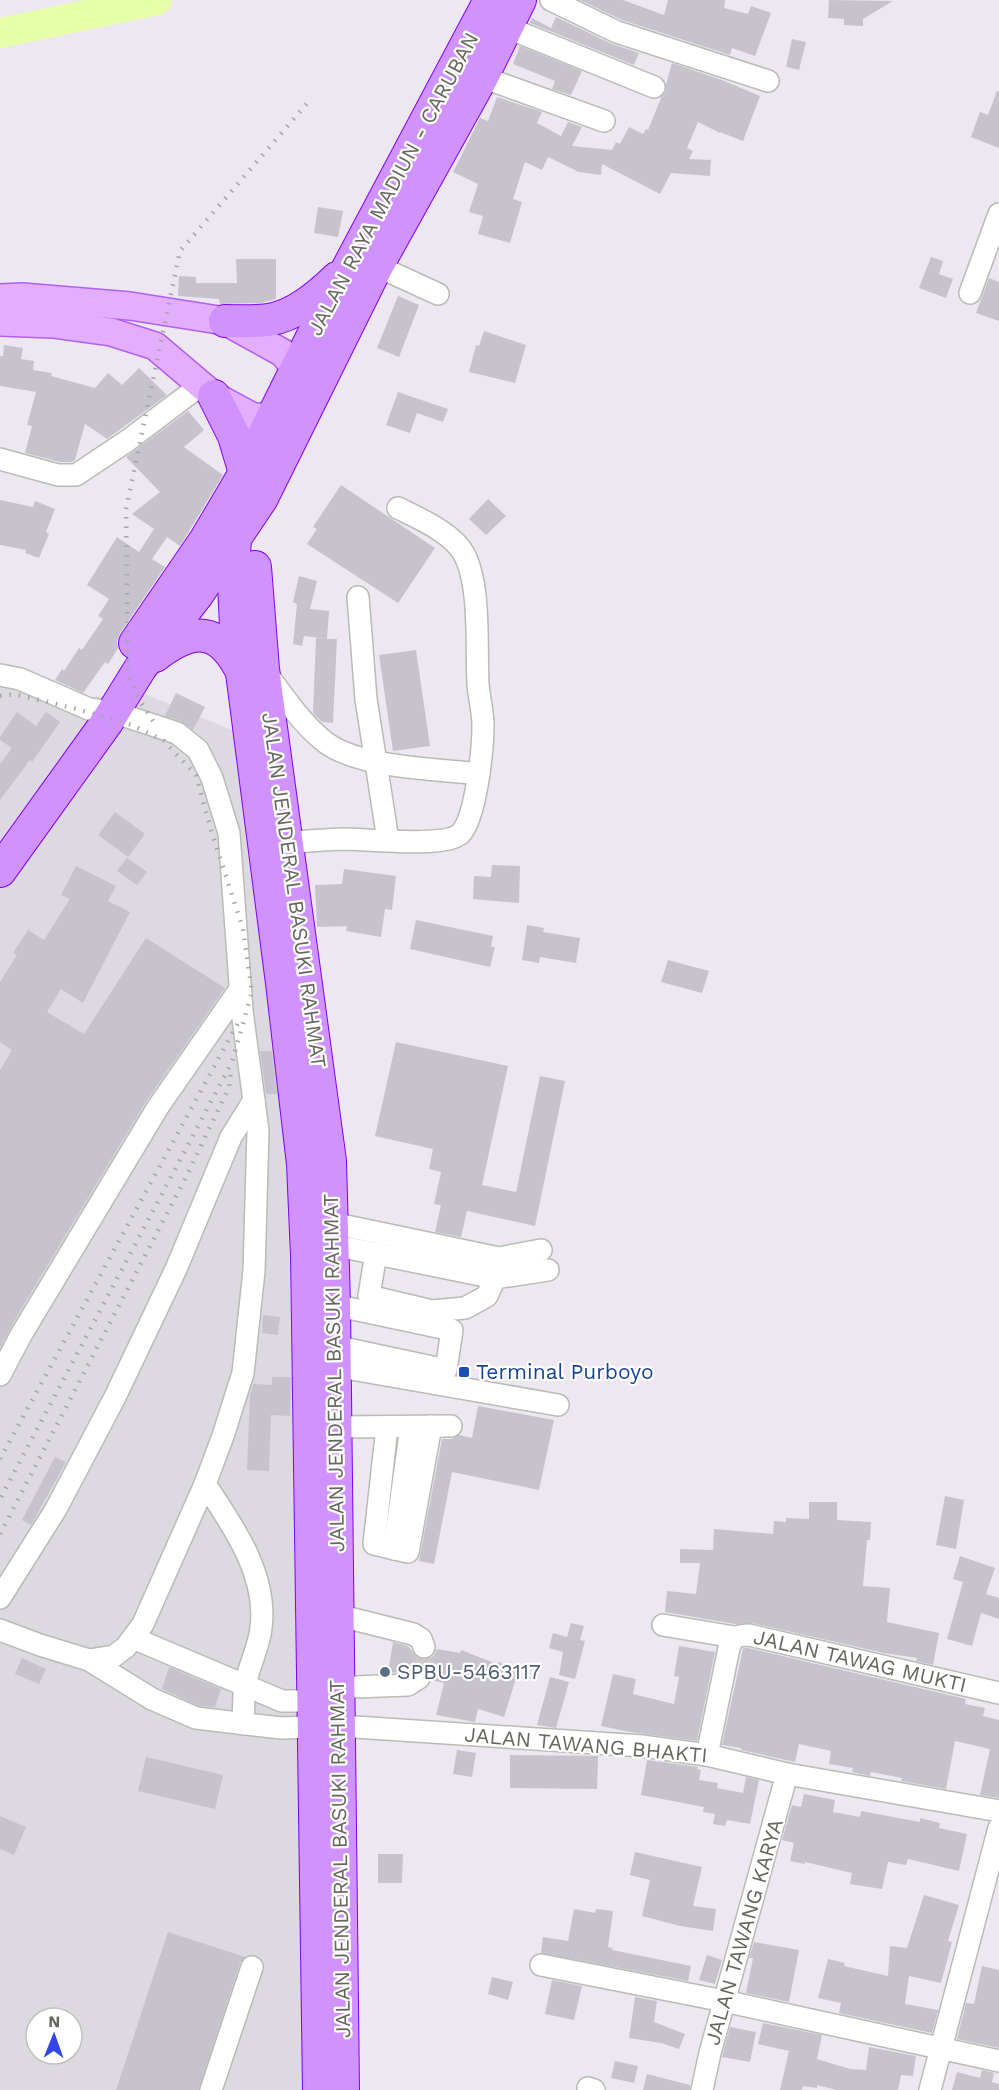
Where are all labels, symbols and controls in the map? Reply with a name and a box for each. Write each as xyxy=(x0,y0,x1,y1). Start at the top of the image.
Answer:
street label: JALAN RAYA MADIUN - CARUBAN xyxy=(302,28,483,340)
street label: JALAN JENDERAL BASUKI RAHMAT xyxy=(257,711,332,1069)
street label: JALAN JENDERAL BASUKI RAHMAT xyxy=(318,1193,349,1552)
place label: Terminal Purboyo xyxy=(476,1359,654,1384)
marker: Terminal Purboyo xyxy=(457,1365,471,1379)
street label: JALAN TAWAG MUKTI xyxy=(751,1624,969,1697)
place label: SPBU-5463117 xyxy=(397,1659,541,1684)
marker: SPBU-5463117 xyxy=(378,1665,392,1679)
street label: JALAN JENDERAL BASUKI RAHMAT xyxy=(324,1679,355,2038)
street label: JALAN TAWANG BHAKTI xyxy=(463,1721,709,1768)
street label: JALAN TAWANG KARYA xyxy=(699,1816,788,2048)
north arrow xyxy=(24,2006,84,2066)
text: N xyxy=(48,2012,60,2031)

